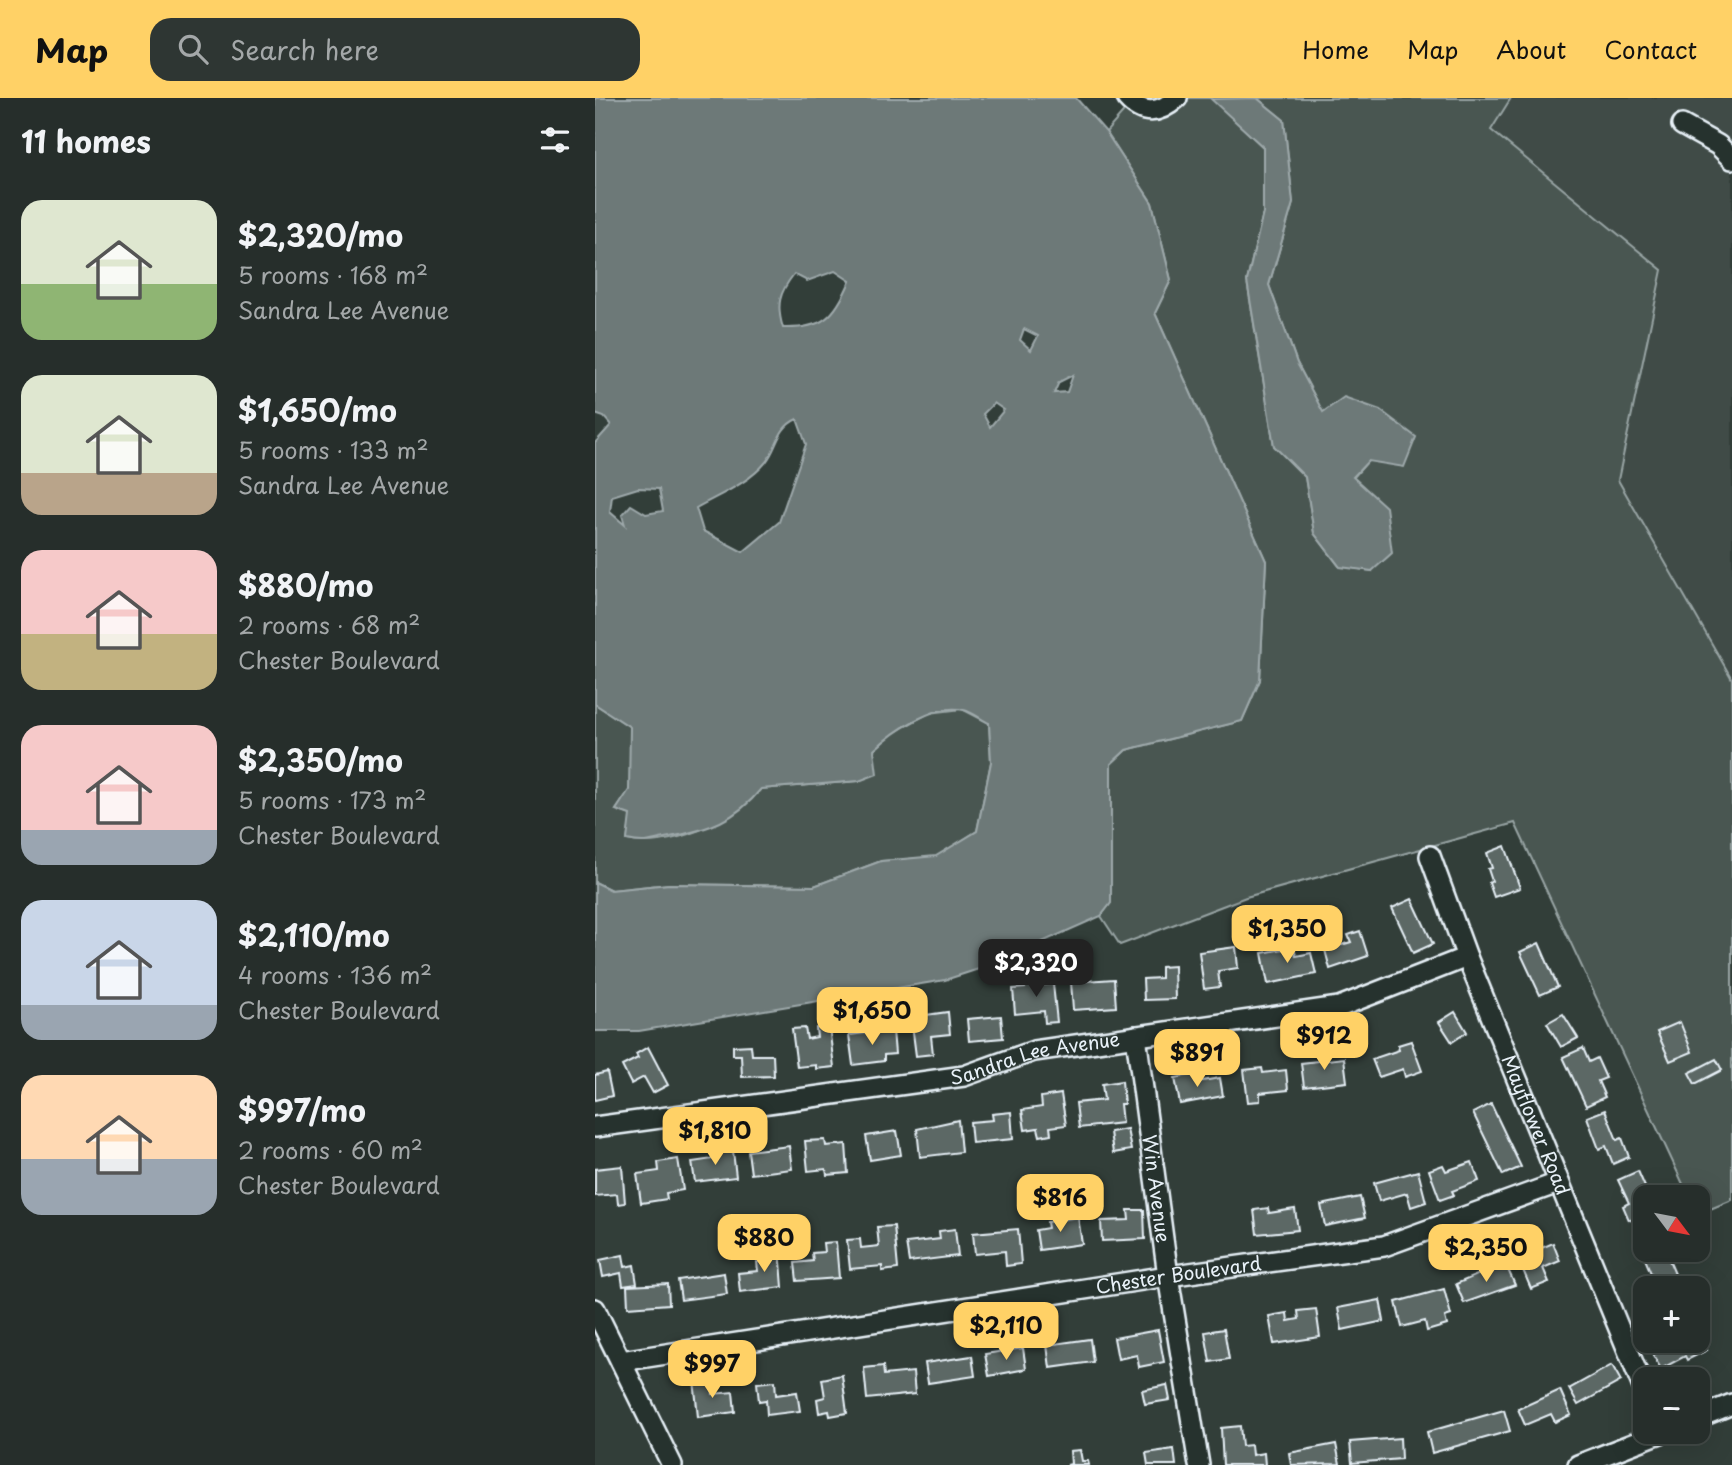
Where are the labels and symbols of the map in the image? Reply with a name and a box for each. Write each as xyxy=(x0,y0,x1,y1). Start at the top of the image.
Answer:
pin: $1,350 xyxy=(1230,906,1344,965)
pin: $2,320 xyxy=(979,940,1093,999)
pin: $1,650 xyxy=(815,988,929,1047)
pin: $912 xyxy=(1283,1012,1365,1072)
street label: Sandra Lee Avenue xyxy=(948,1024,1121,1091)
pin: $891 xyxy=(1156,1030,1238,1089)
street label: Mayflower Road xyxy=(1495,1050,1578,1199)
pin: $1,810 xyxy=(658,1108,772,1167)
street label: Win Avenue xyxy=(1136,1133,1178,1244)
pin: $816 xyxy=(1019,1174,1101,1234)
north arrow xyxy=(1633,1185,1710,1262)
pin: $880 xyxy=(723,1214,805,1274)
pin: $2,350 xyxy=(1429,1224,1543,1284)
street label: Chester Boulevard xyxy=(1094,1248,1263,1300)
pin: $2,110 xyxy=(949,1302,1063,1362)
pin: $997 xyxy=(671,1340,753,1400)

